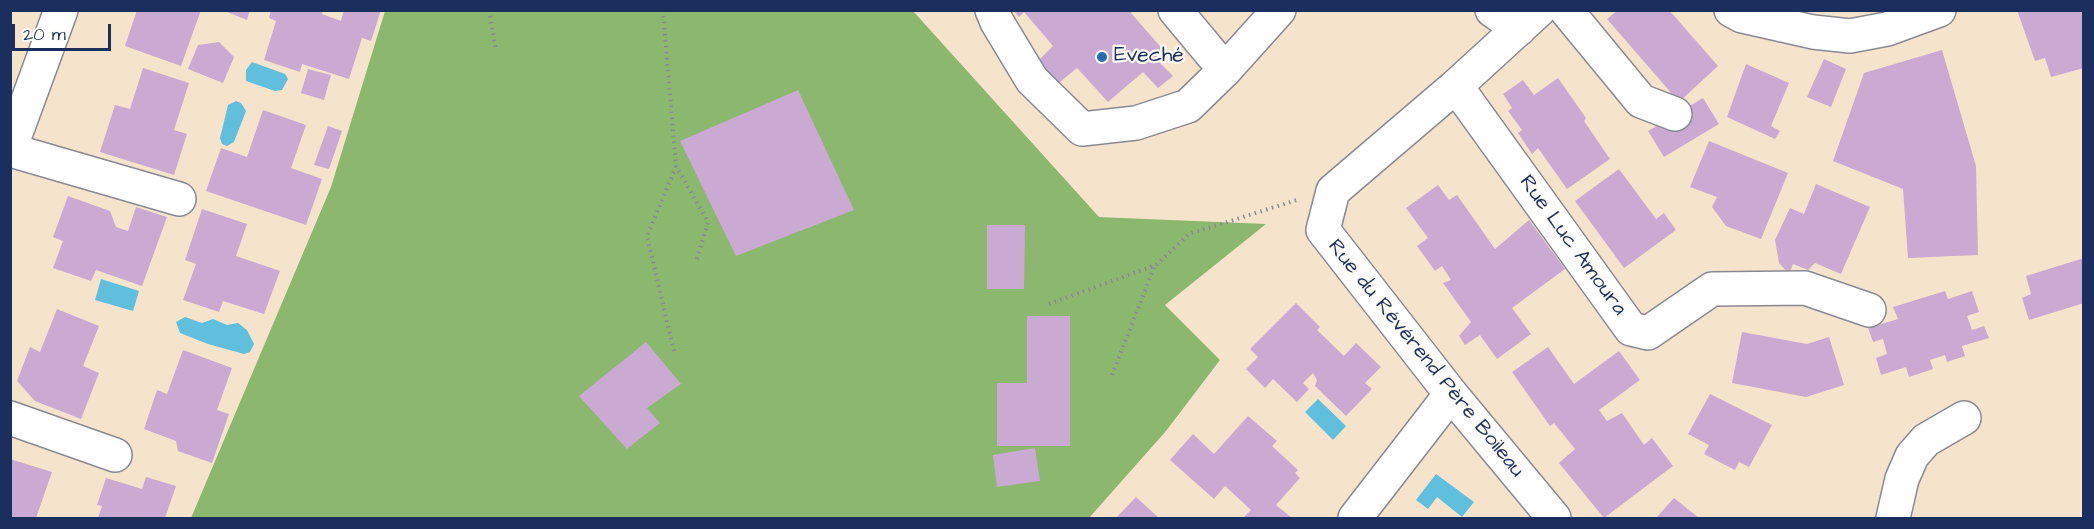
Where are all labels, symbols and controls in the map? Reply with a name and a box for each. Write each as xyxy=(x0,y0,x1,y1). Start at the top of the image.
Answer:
scale bar xyxy=(15,12,114,50)
text: 20 m xyxy=(23,22,66,47)
place label: Eveché xyxy=(1114,44,1184,70)
marker: Eveché xyxy=(1095,50,1109,64)
street label: Rue Luc Amoura xyxy=(1513,171,1631,321)
street label: Rue du Révérend Père Boileau xyxy=(1321,235,1529,483)

